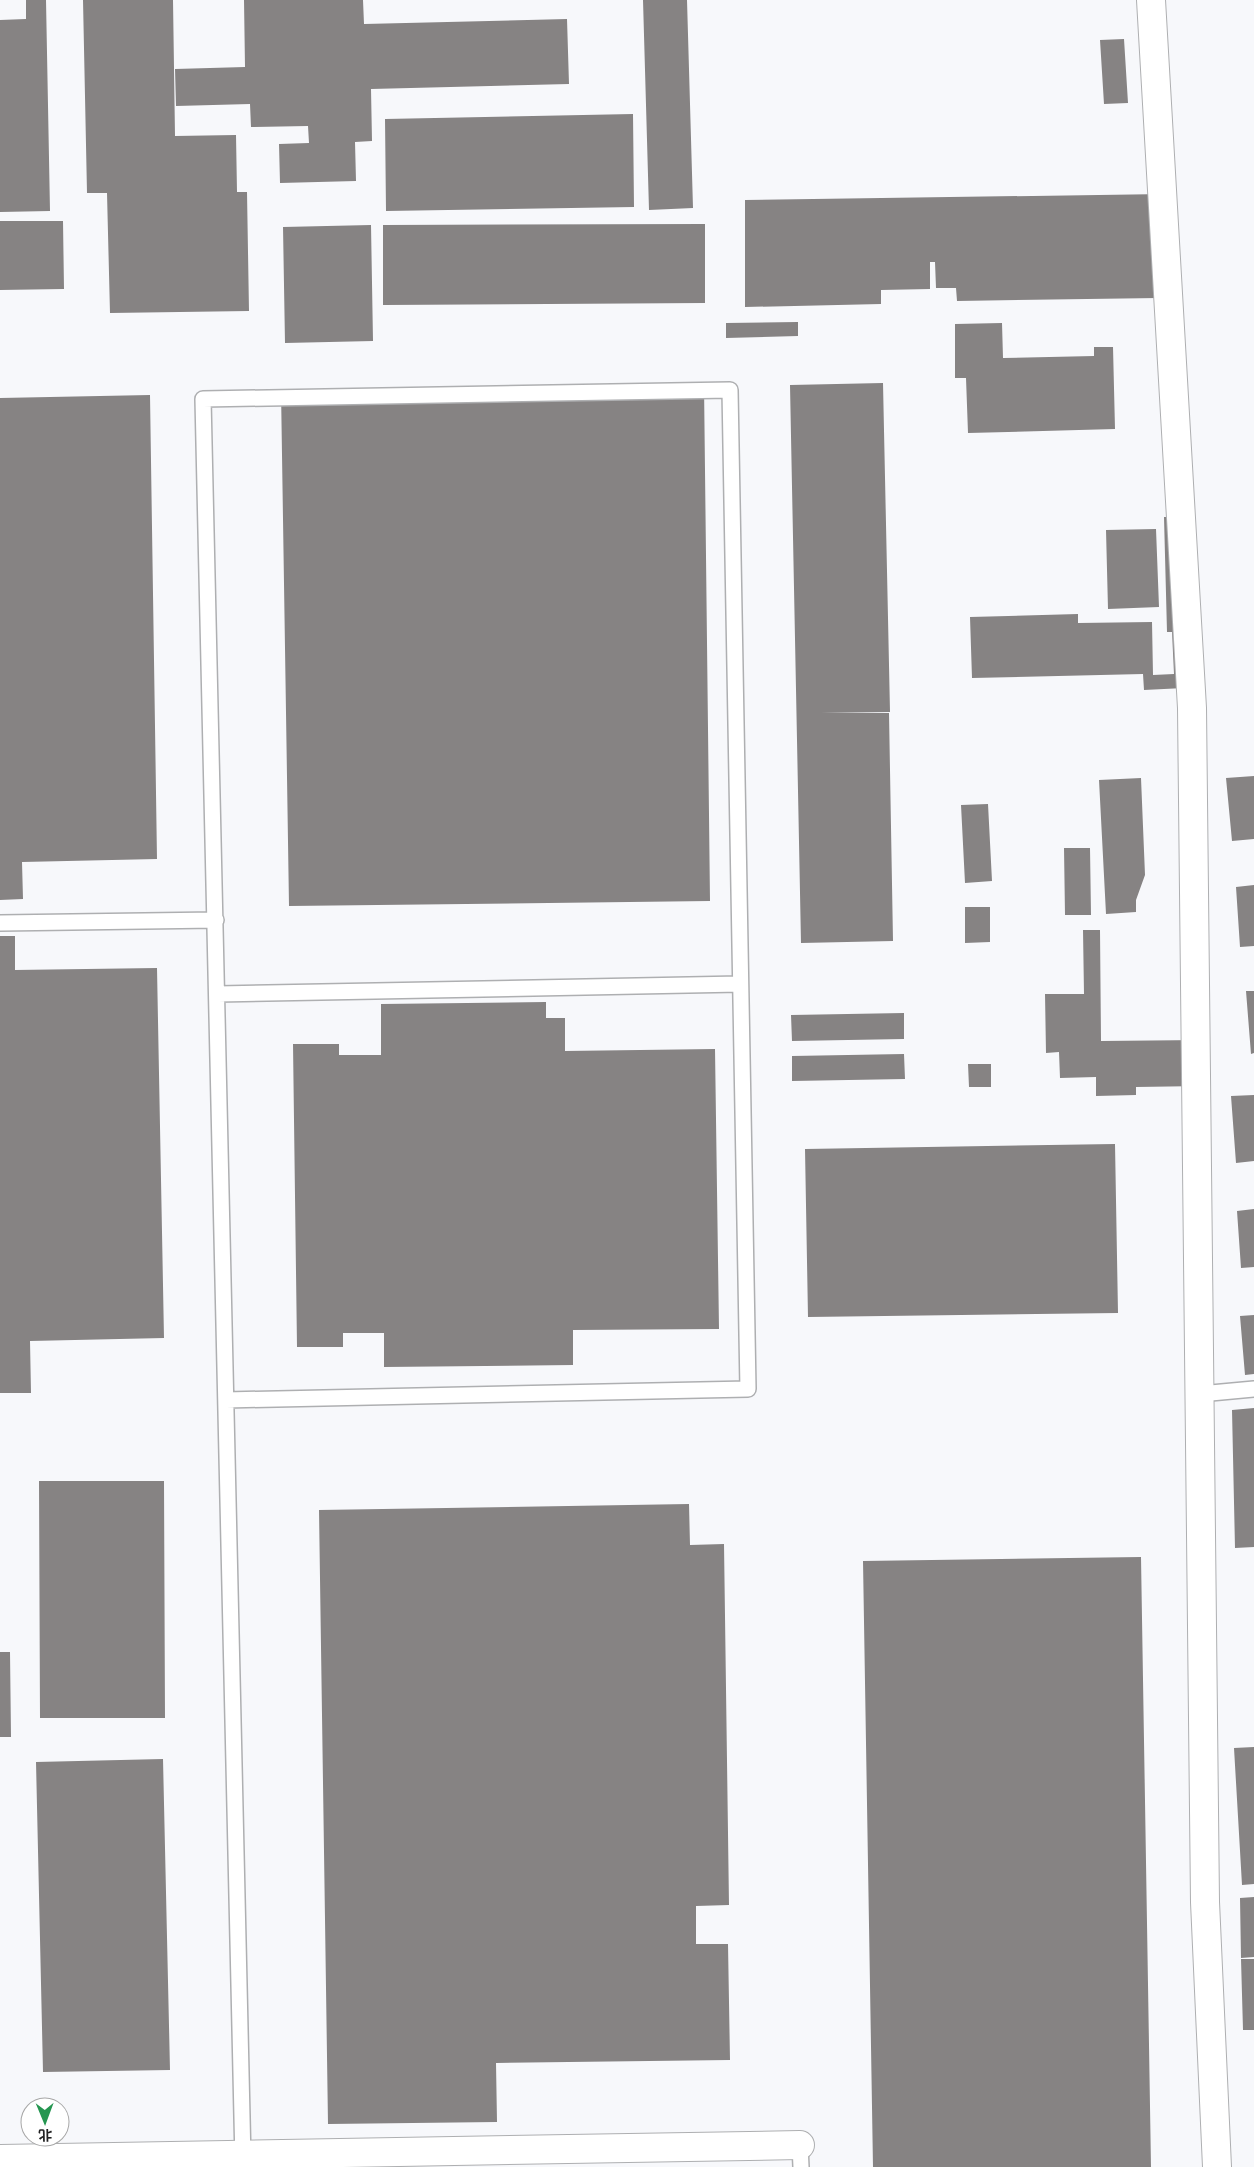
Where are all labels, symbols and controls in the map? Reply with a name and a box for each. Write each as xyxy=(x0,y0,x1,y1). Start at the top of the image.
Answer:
north arrow xyxy=(20,2097,70,2147)
text: 北 xyxy=(38,2126,52,2145)

